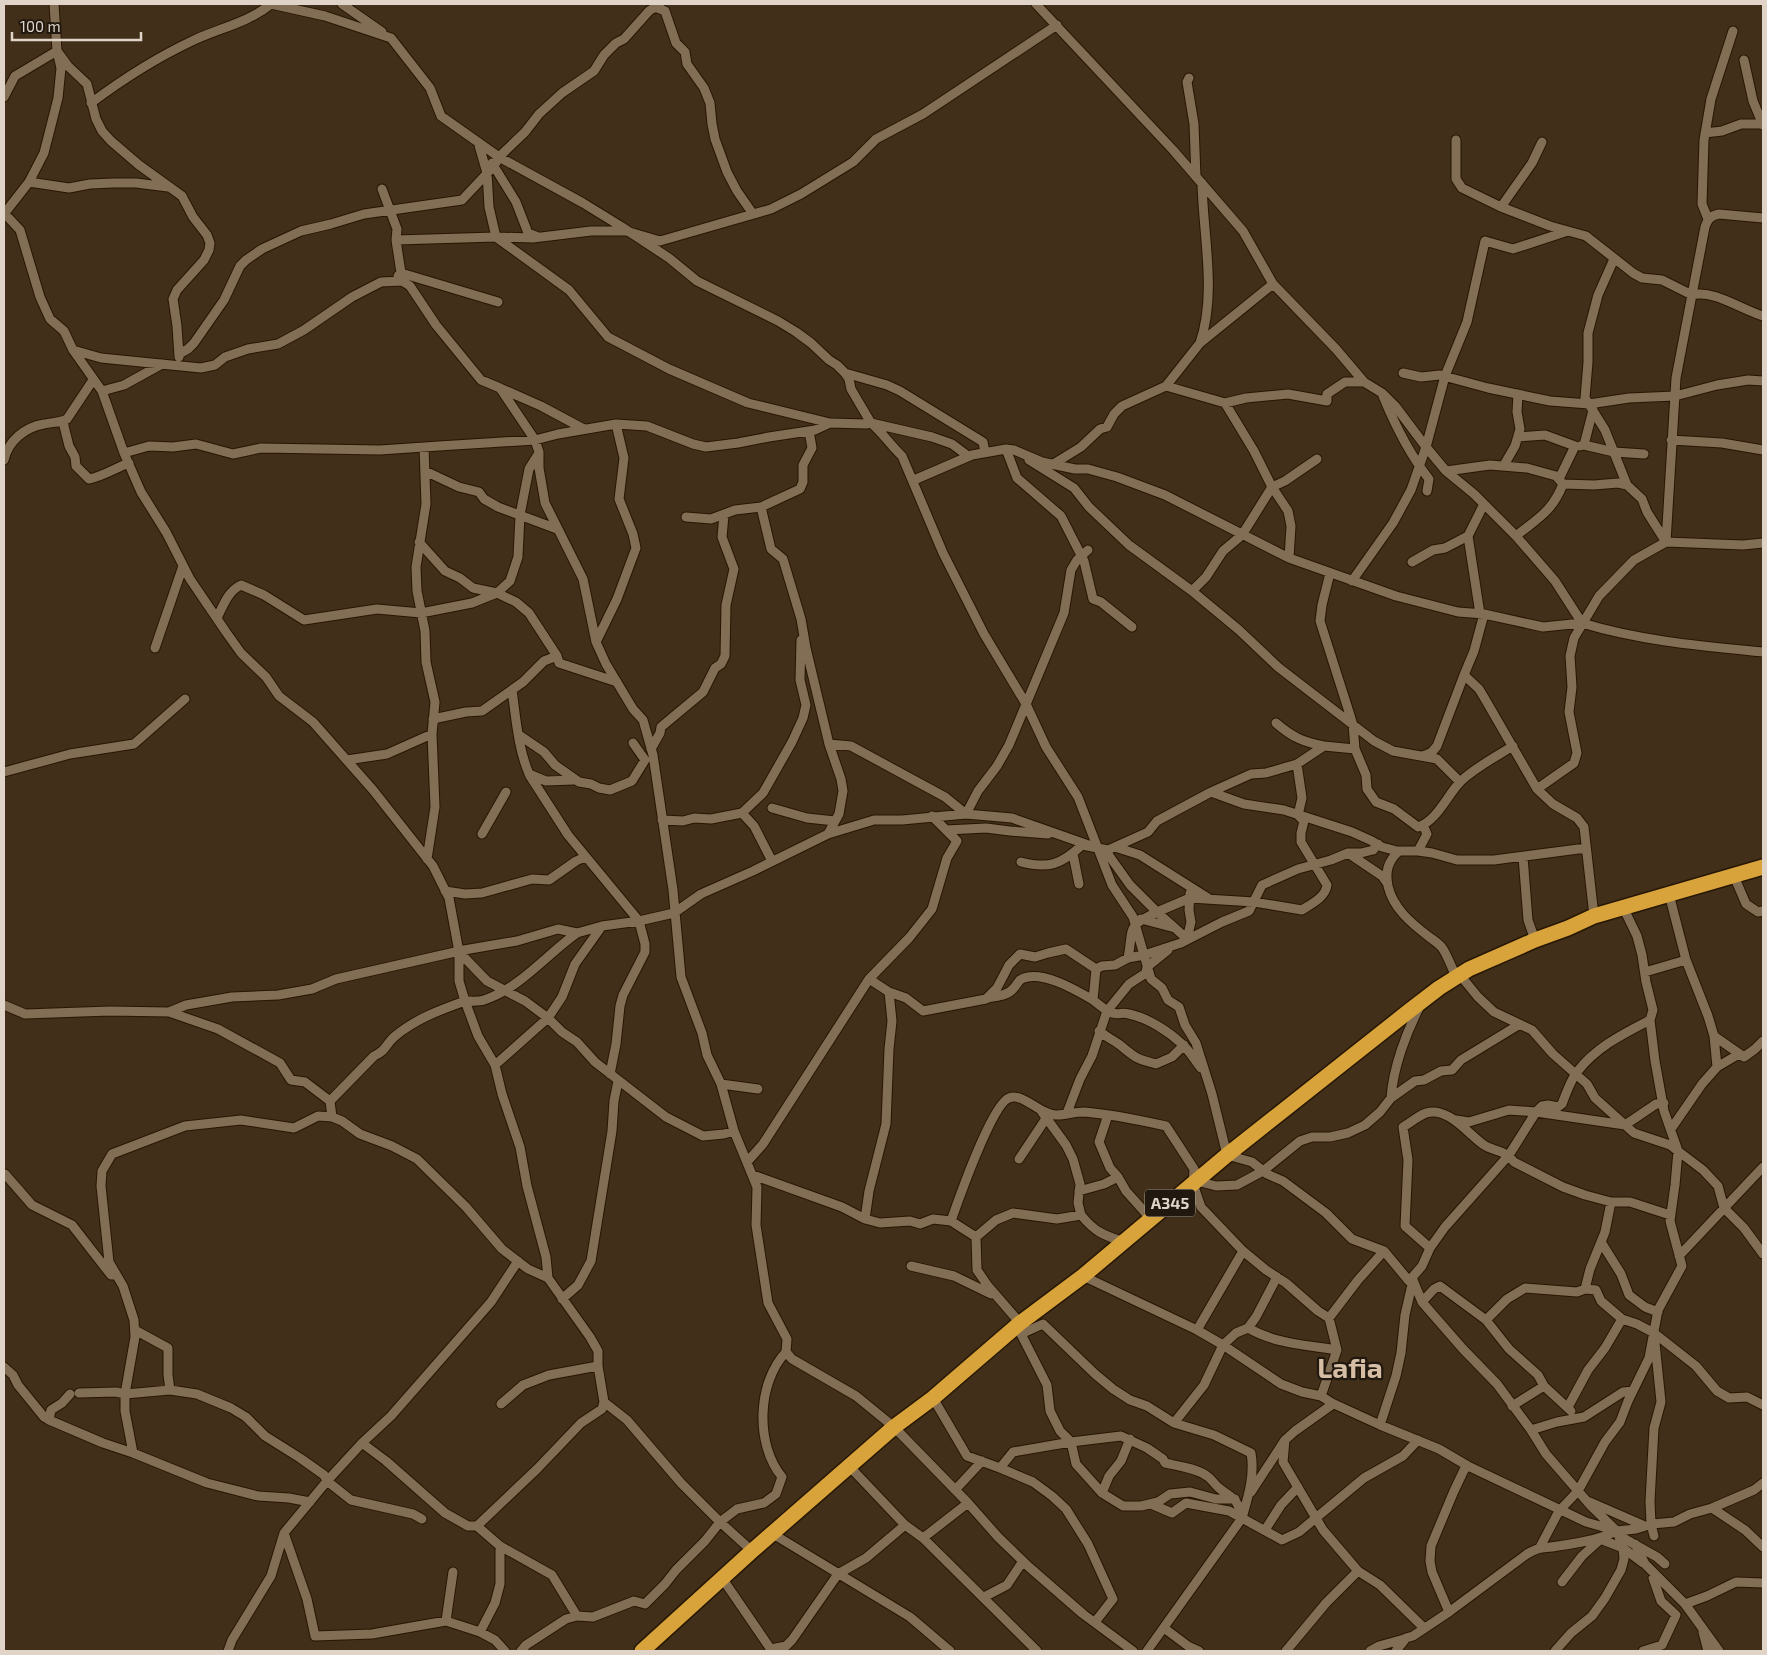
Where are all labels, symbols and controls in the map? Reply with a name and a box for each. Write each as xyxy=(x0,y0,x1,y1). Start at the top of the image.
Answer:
scale bar xyxy=(12,10,141,42)
text: 100 m xyxy=(20,17,61,35)
road number: A345 xyxy=(1145,1190,1195,1216)
district label: Lafia xyxy=(1317,1350,1383,1384)

